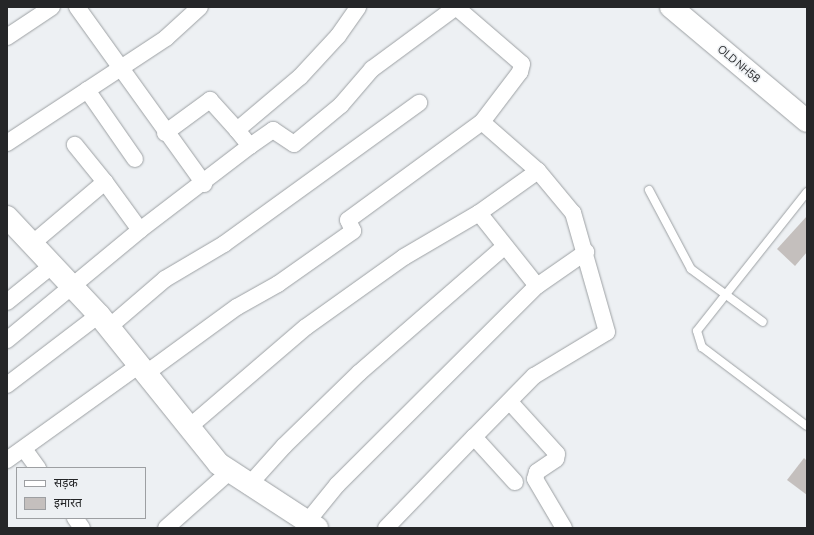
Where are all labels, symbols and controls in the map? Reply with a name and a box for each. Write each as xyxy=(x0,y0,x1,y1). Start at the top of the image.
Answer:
street label: OLD NH58 xyxy=(715,43,763,85)
legend xyxy=(16,467,146,519)
text: सड़क xyxy=(54,474,78,491)
text: इमारत xyxy=(54,494,82,511)

